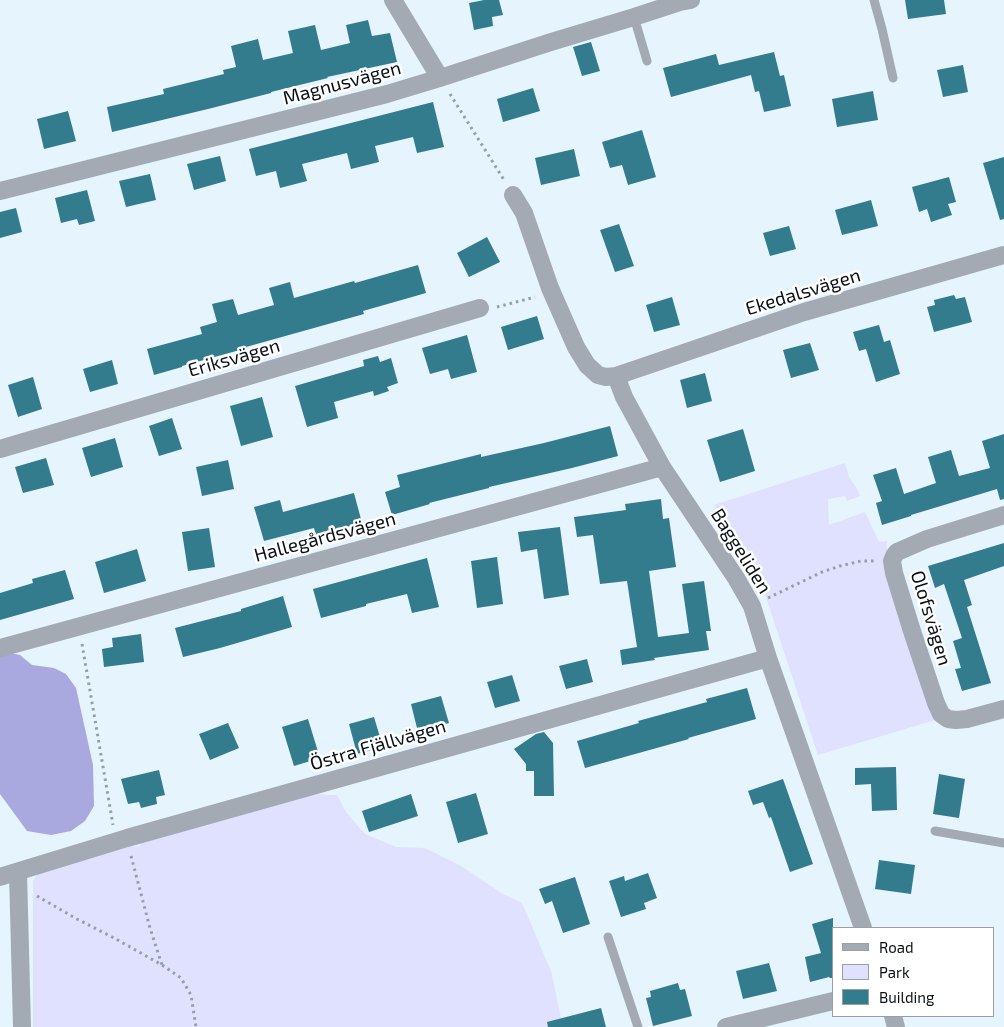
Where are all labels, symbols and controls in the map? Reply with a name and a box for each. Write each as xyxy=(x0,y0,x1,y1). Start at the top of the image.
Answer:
street label: Magnusvägen xyxy=(280,56,404,110)
street label: Ekedalsvägen xyxy=(743,264,863,320)
street label: Eriksvägen xyxy=(185,334,283,382)
street label: Baggeliden xyxy=(706,504,776,598)
street label: Hallegårdsvägen xyxy=(252,507,398,567)
street label: Olofsvägen xyxy=(906,568,956,668)
street label: Östra Fjällvägen xyxy=(307,715,449,775)
legend xyxy=(832,927,994,1017)
text: Road xyxy=(879,938,914,956)
text: Park xyxy=(879,963,910,981)
text: Building xyxy=(879,988,934,1006)

